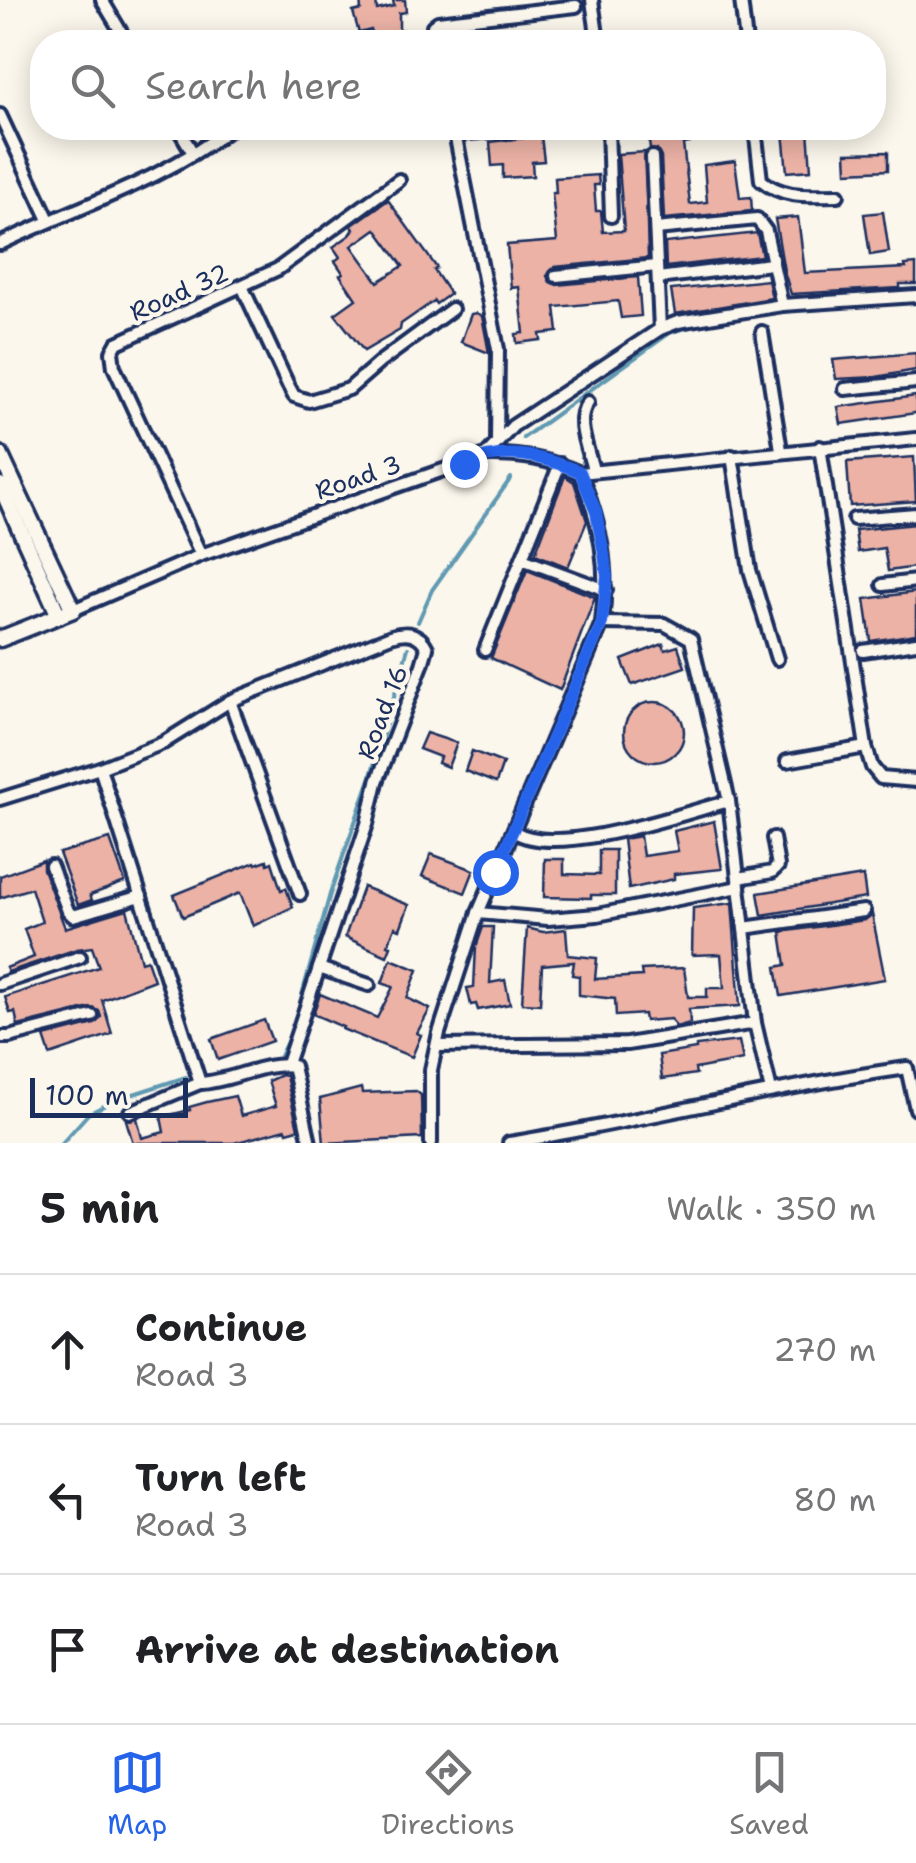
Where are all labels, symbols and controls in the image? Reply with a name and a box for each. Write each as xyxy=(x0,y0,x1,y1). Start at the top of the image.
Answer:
search box xyxy=(30,30,886,140)
icon: search xyxy=(65,58,120,113)
text: Search here xyxy=(145,60,362,111)
street label: Road 32 xyxy=(124,255,234,329)
route end xyxy=(442,442,488,488)
street label: Road 3 xyxy=(310,446,406,508)
street label: Road 16 xyxy=(348,660,416,764)
route start xyxy=(473,850,519,896)
scale bar xyxy=(30,1073,188,1118)
text: 100 m xyxy=(45,1076,129,1114)
text: 5 min xyxy=(40,1180,159,1236)
text: Walk · 350 m xyxy=(666,1187,876,1230)
text: Continue xyxy=(135,1302,307,1353)
icon: ahead xyxy=(40,1322,95,1377)
text: 270 m xyxy=(773,1328,876,1371)
text: Road 3 xyxy=(135,1353,249,1396)
text: Turn left xyxy=(135,1452,307,1503)
icon: left xyxy=(40,1472,95,1527)
text: 80 m xyxy=(793,1478,876,1521)
text: Road 3 xyxy=(135,1503,249,1546)
icon: arrive xyxy=(40,1622,95,1677)
text: Arrive at destination xyxy=(135,1624,559,1675)
tab: Map xyxy=(107,1745,167,1843)
tab: Directions xyxy=(382,1745,515,1843)
tab: Saved xyxy=(729,1745,809,1843)

